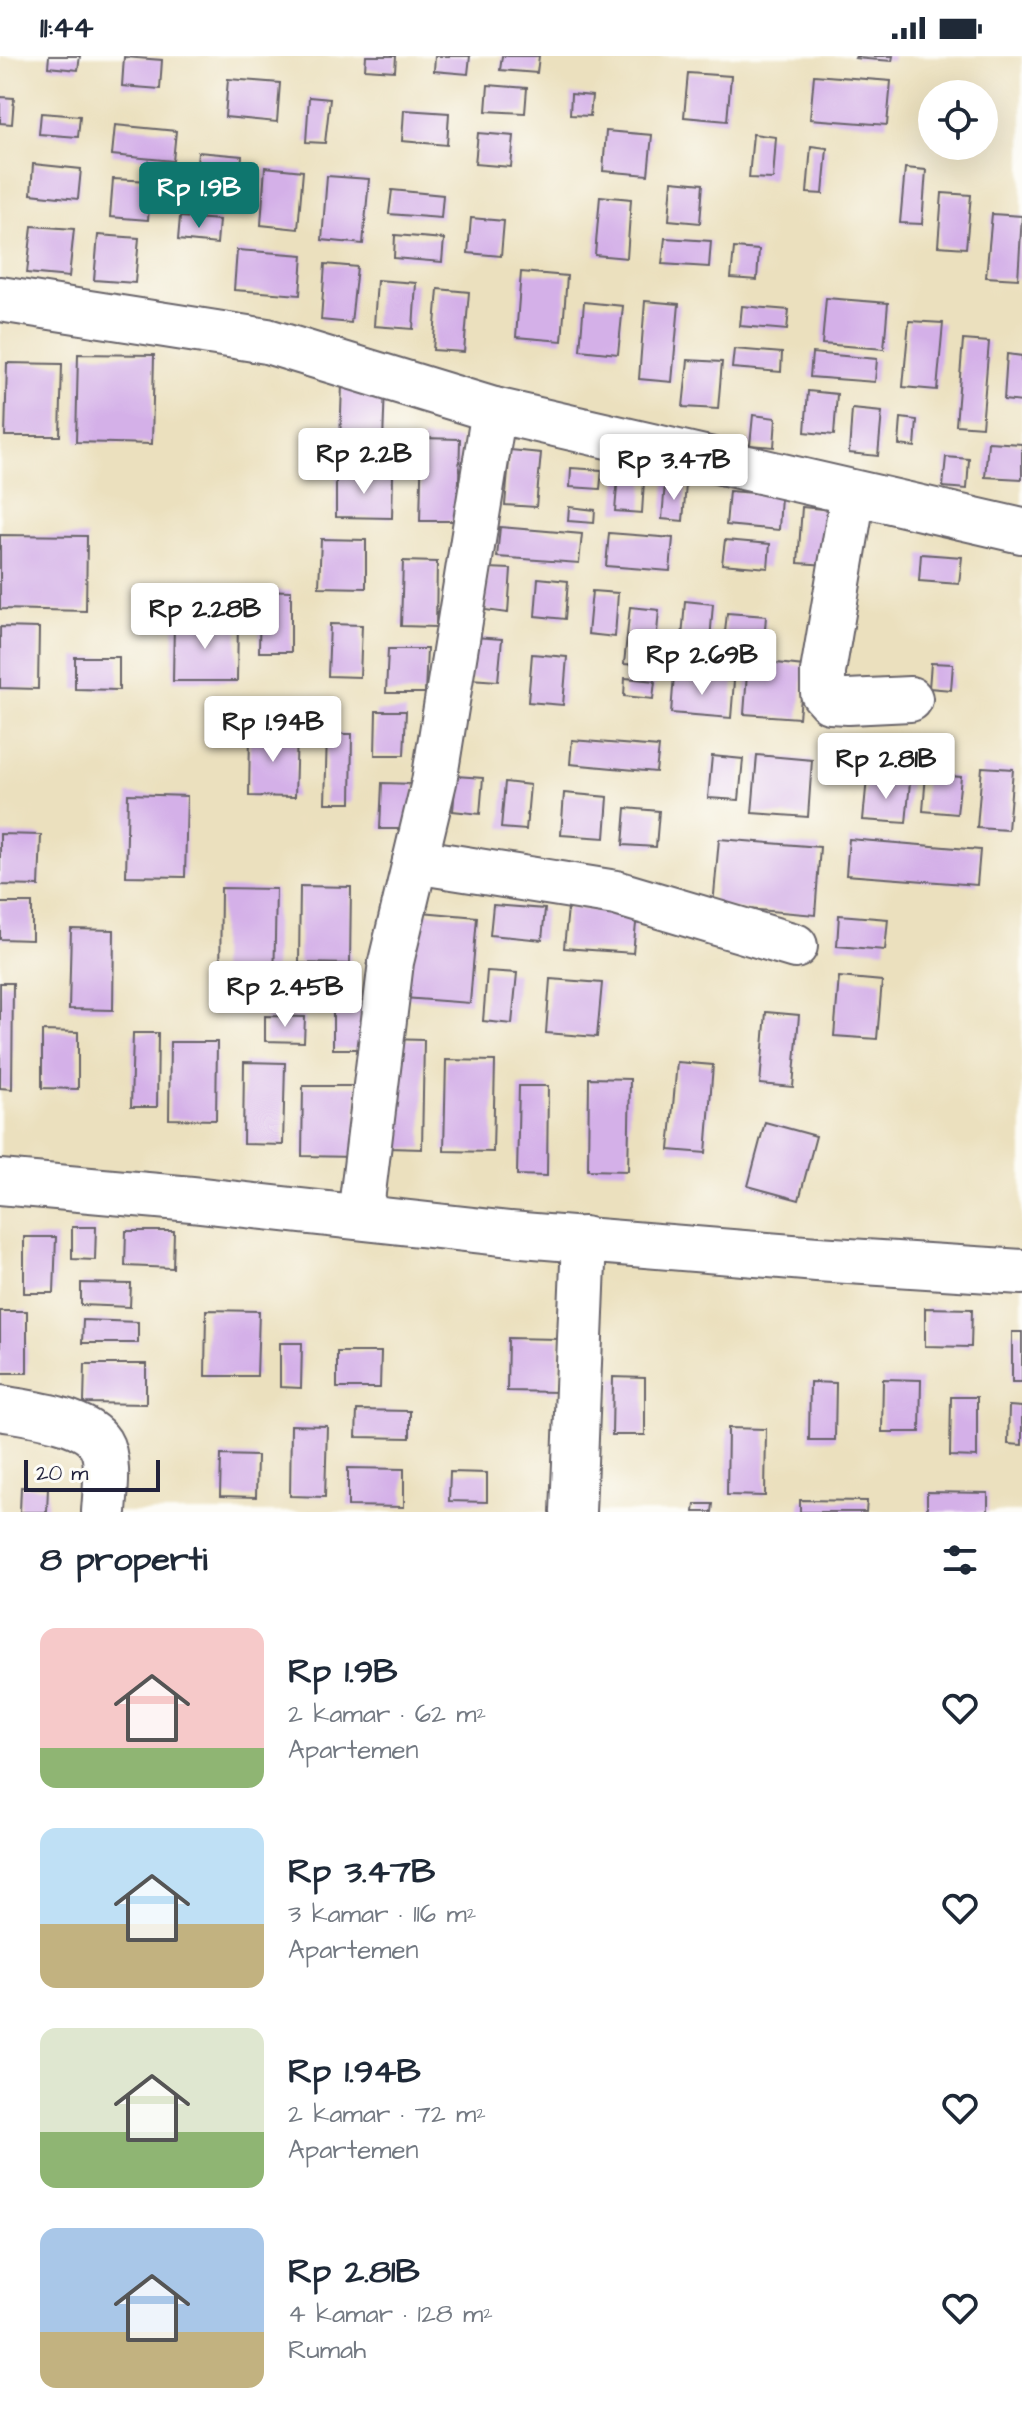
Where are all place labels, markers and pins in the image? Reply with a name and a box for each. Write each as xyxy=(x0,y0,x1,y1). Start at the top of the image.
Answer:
pin: Rp 1.9B xyxy=(125,162,273,230)
pin: Rp 2.2B xyxy=(290,428,438,496)
pin: Rp 3.47B xyxy=(591,434,757,502)
pin: Rp 2.28B xyxy=(122,583,288,651)
pin: Rp 2.69B xyxy=(619,629,785,697)
pin: Rp 1.94B xyxy=(190,696,356,764)
pin: Rp 2.81B xyxy=(803,733,969,801)
pin: Rp 2.45B xyxy=(202,961,368,1029)

